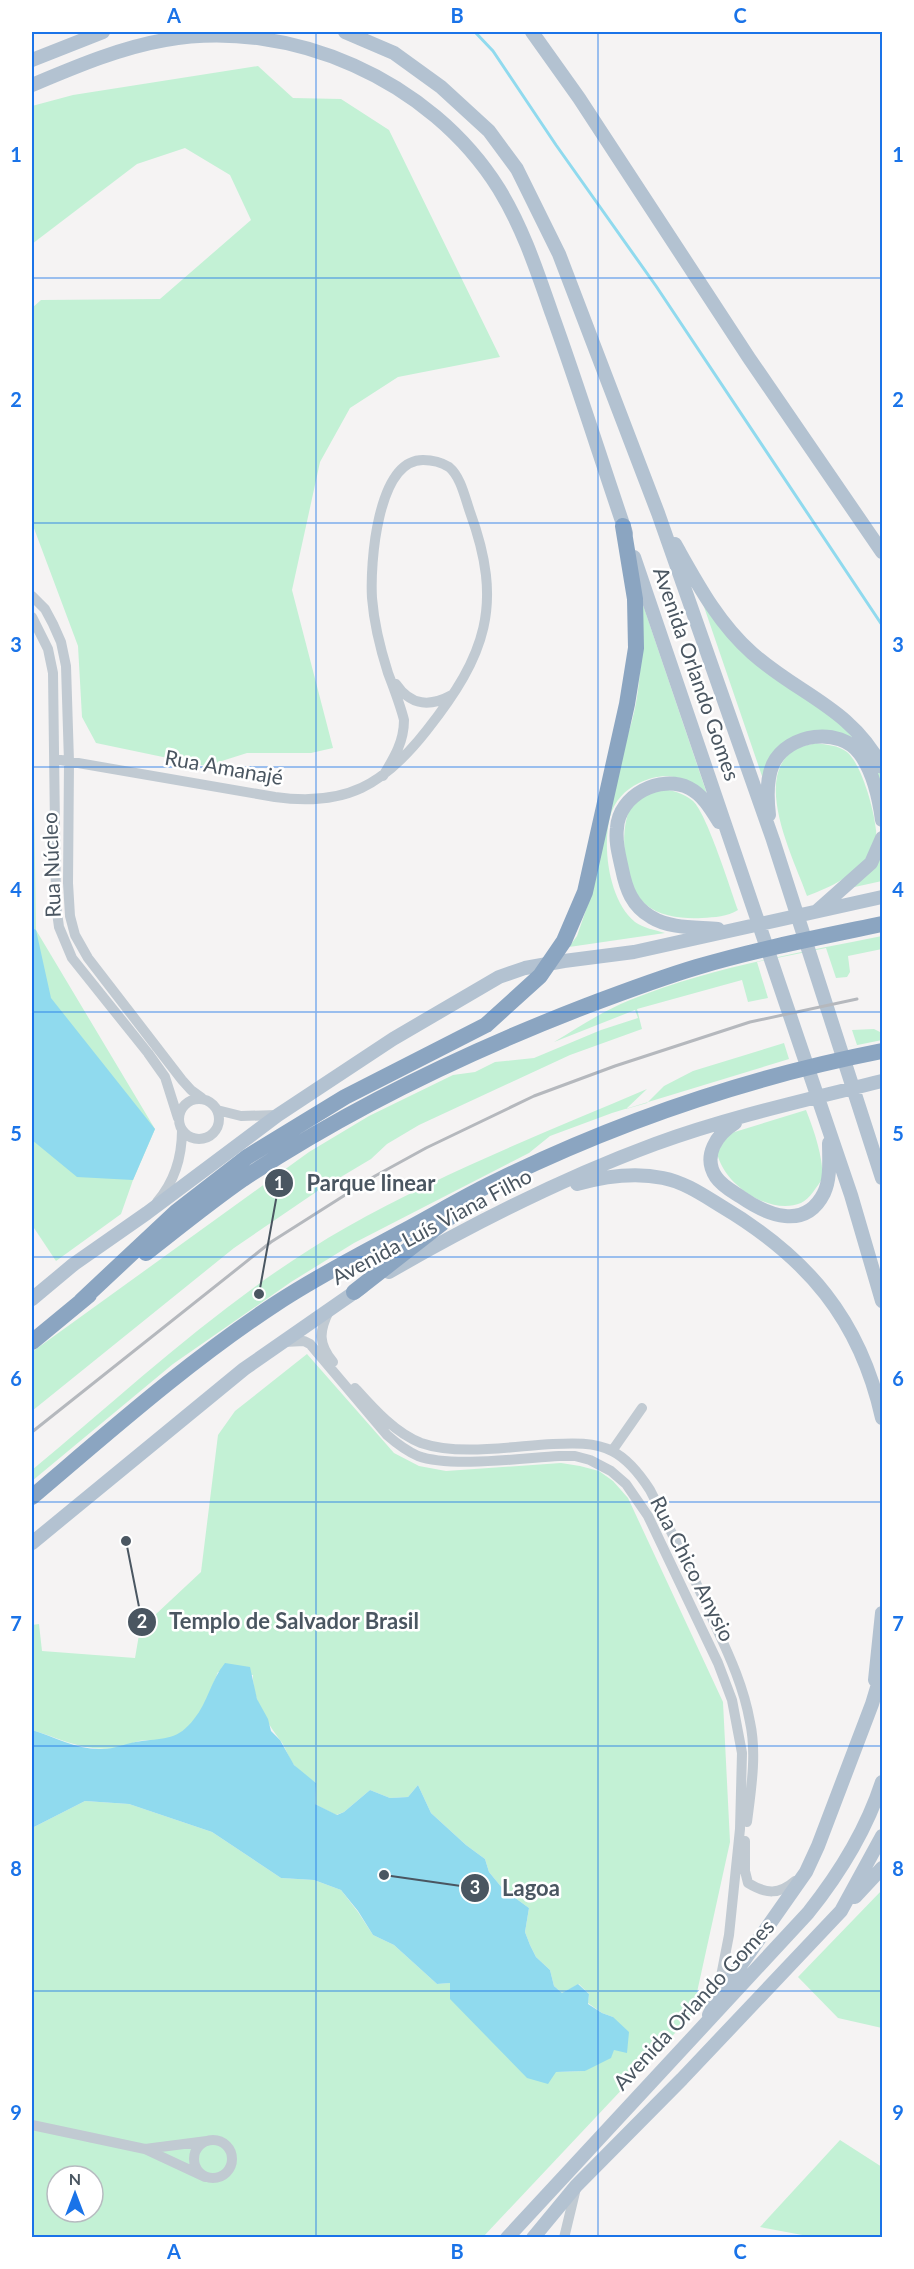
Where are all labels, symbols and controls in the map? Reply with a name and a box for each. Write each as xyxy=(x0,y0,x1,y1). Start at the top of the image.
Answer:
text: A xyxy=(166,3,181,27)
text: B xyxy=(450,3,464,27)
text: C xyxy=(733,3,747,27)
text: 1 xyxy=(10,142,22,166)
text: 1 xyxy=(892,142,904,166)
text: 2 xyxy=(10,387,22,411)
text: 2 xyxy=(892,387,904,411)
street label: Avenida Orlando Gomes xyxy=(649,563,746,784)
text: 3 xyxy=(10,632,22,656)
text: 3 xyxy=(892,632,904,656)
street label: Rua Amanajé xyxy=(163,744,285,789)
street label: Rua Núcleo xyxy=(36,812,65,918)
text: 4 xyxy=(10,877,22,901)
text: 4 xyxy=(892,877,904,901)
text: 5 xyxy=(10,1121,22,1145)
text: 5 xyxy=(892,1121,904,1145)
street label: Avenida Luís Viana Filho xyxy=(327,1162,536,1289)
callout: Parque linear xyxy=(264,1163,447,1203)
text: Parque linear xyxy=(307,1169,436,1196)
text: 1 xyxy=(274,1172,284,1194)
text: 6 xyxy=(10,1366,22,1390)
text: 6 xyxy=(892,1366,904,1390)
street label: Rua Chico Anysio xyxy=(646,1491,741,1645)
callout: Templo de Salvador Brasil xyxy=(127,1602,432,1642)
text: Templo de Salvador Brasil xyxy=(169,1607,419,1634)
text: 2 xyxy=(137,1610,147,1632)
text: 7 xyxy=(10,1611,22,1635)
text: 7 xyxy=(892,1611,904,1635)
text: 8 xyxy=(10,1856,22,1880)
text: 8 xyxy=(892,1856,904,1880)
callout: Lagoa xyxy=(460,1868,572,1908)
text: Lagoa xyxy=(502,1874,560,1901)
text: 3 xyxy=(470,1876,480,1898)
street label: Avenida Orlando Gomes xyxy=(607,1913,779,2095)
text: 9 xyxy=(10,2100,22,2124)
text: 9 xyxy=(892,2100,904,2124)
north arrow xyxy=(45,2164,105,2224)
text: N xyxy=(69,2169,81,2188)
text: A xyxy=(166,2239,181,2263)
text: B xyxy=(450,2239,464,2263)
text: C xyxy=(733,2239,747,2263)

